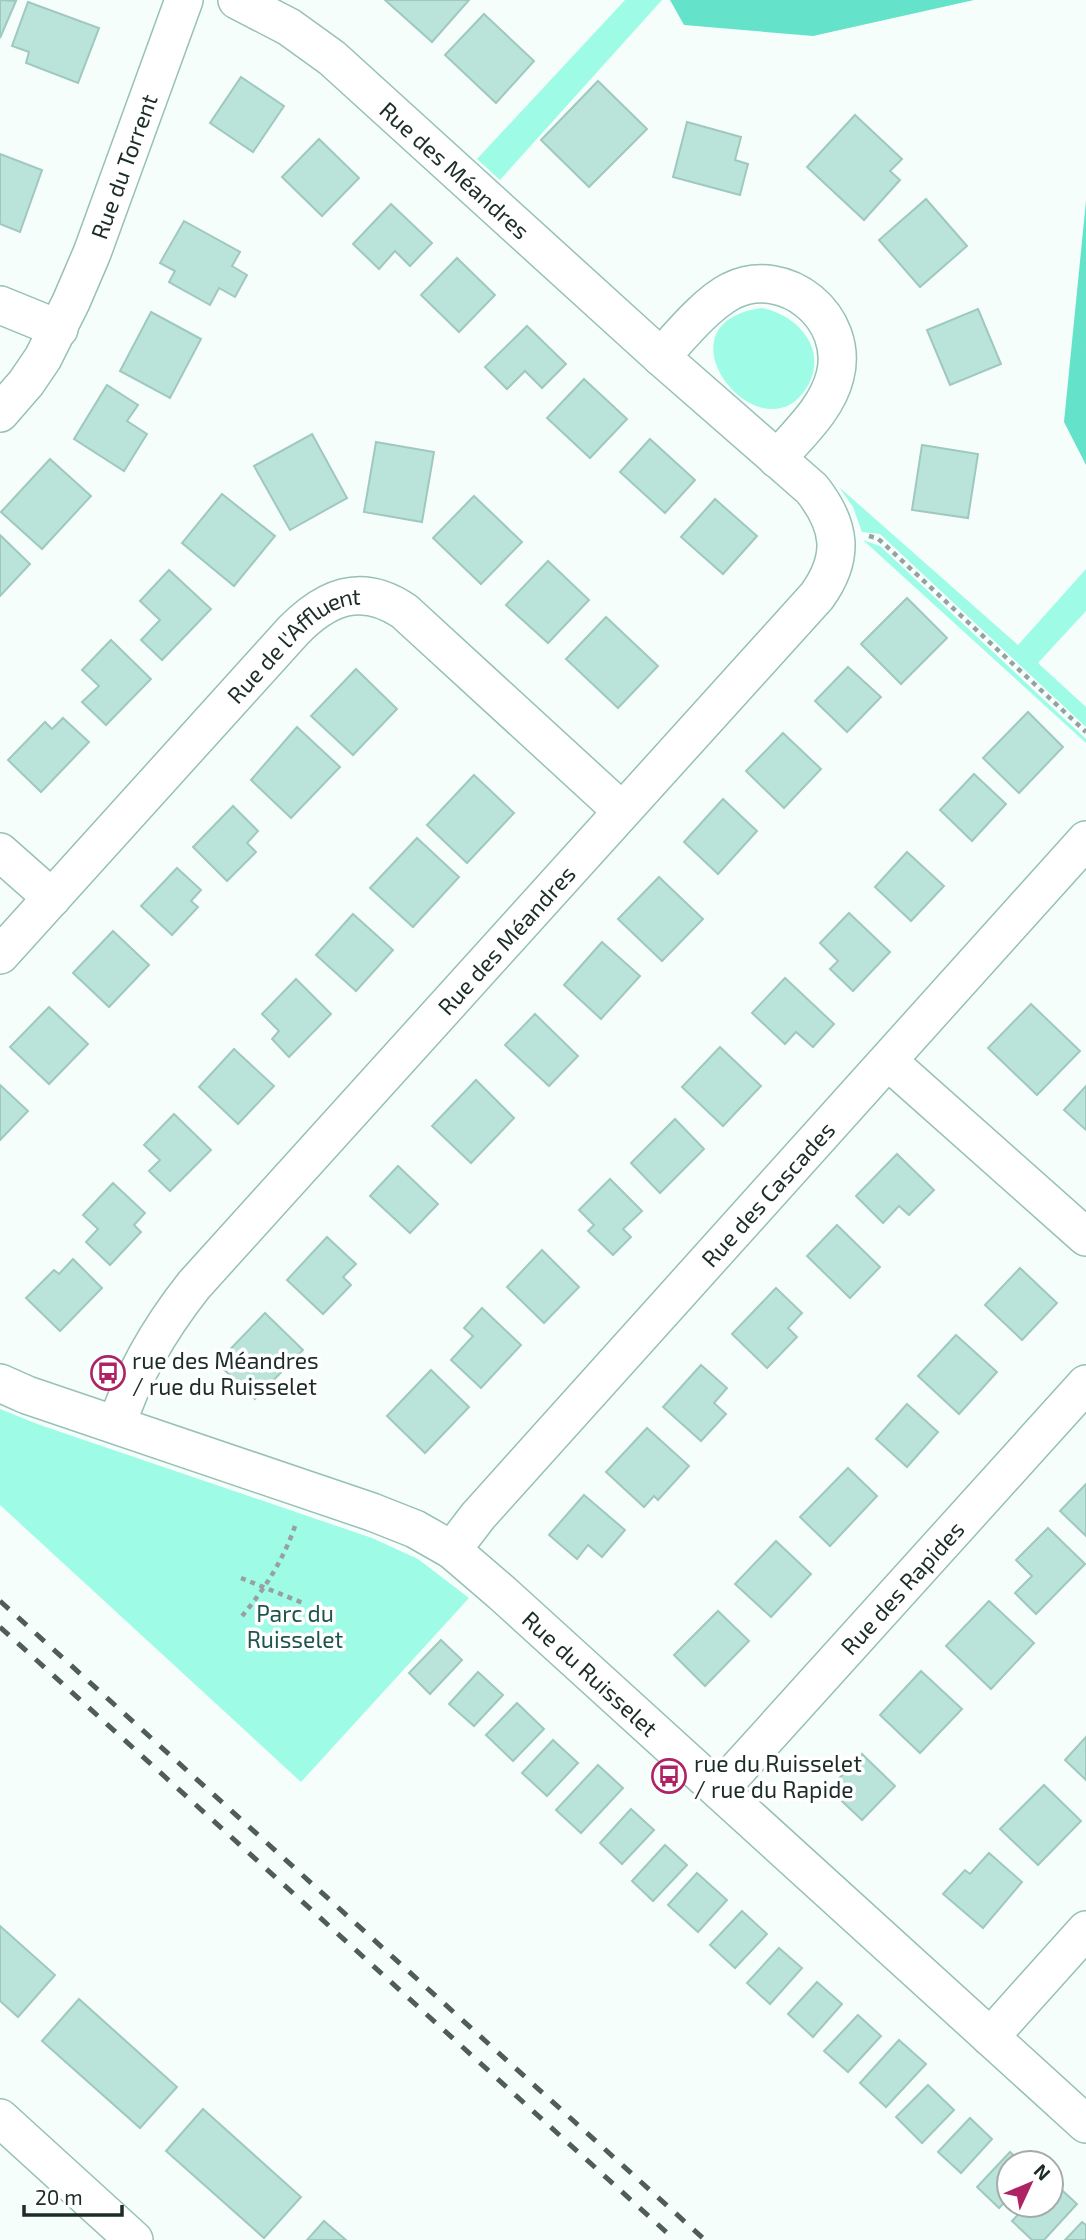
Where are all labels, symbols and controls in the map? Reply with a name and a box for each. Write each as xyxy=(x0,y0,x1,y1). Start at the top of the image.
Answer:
street label: Rue du Torrent xyxy=(84,90,163,243)
street label: Rue des Méandres xyxy=(374,95,536,245)
street label: Rue de l'Affluent xyxy=(221,581,362,709)
street label: Rue des Méandres xyxy=(431,859,581,1020)
street label: Rue des Cascades xyxy=(695,1115,840,1272)
place label: rue des Méandres / rue du Ruisselet xyxy=(132,1346,319,1400)
bus stop icon: rue des Méandres / rue du Ruisselet xyxy=(89,1354,127,1392)
street label: Rue des Rapides xyxy=(835,1515,970,1660)
park label: Parc du Ruisselet xyxy=(247,1599,344,1653)
street label: Rue du Ruisselet xyxy=(517,1605,664,1742)
place label: rue du Ruisselet / rue du Rapide xyxy=(694,1749,862,1803)
bus stop icon: rue du Ruisselet / rue du Rapide xyxy=(650,1757,688,1795)
north arrow xyxy=(995,2149,1065,2219)
text: N xyxy=(1030,2159,1056,2185)
scale bar xyxy=(24,2174,122,2218)
text: 20 m xyxy=(35,2184,83,2209)

